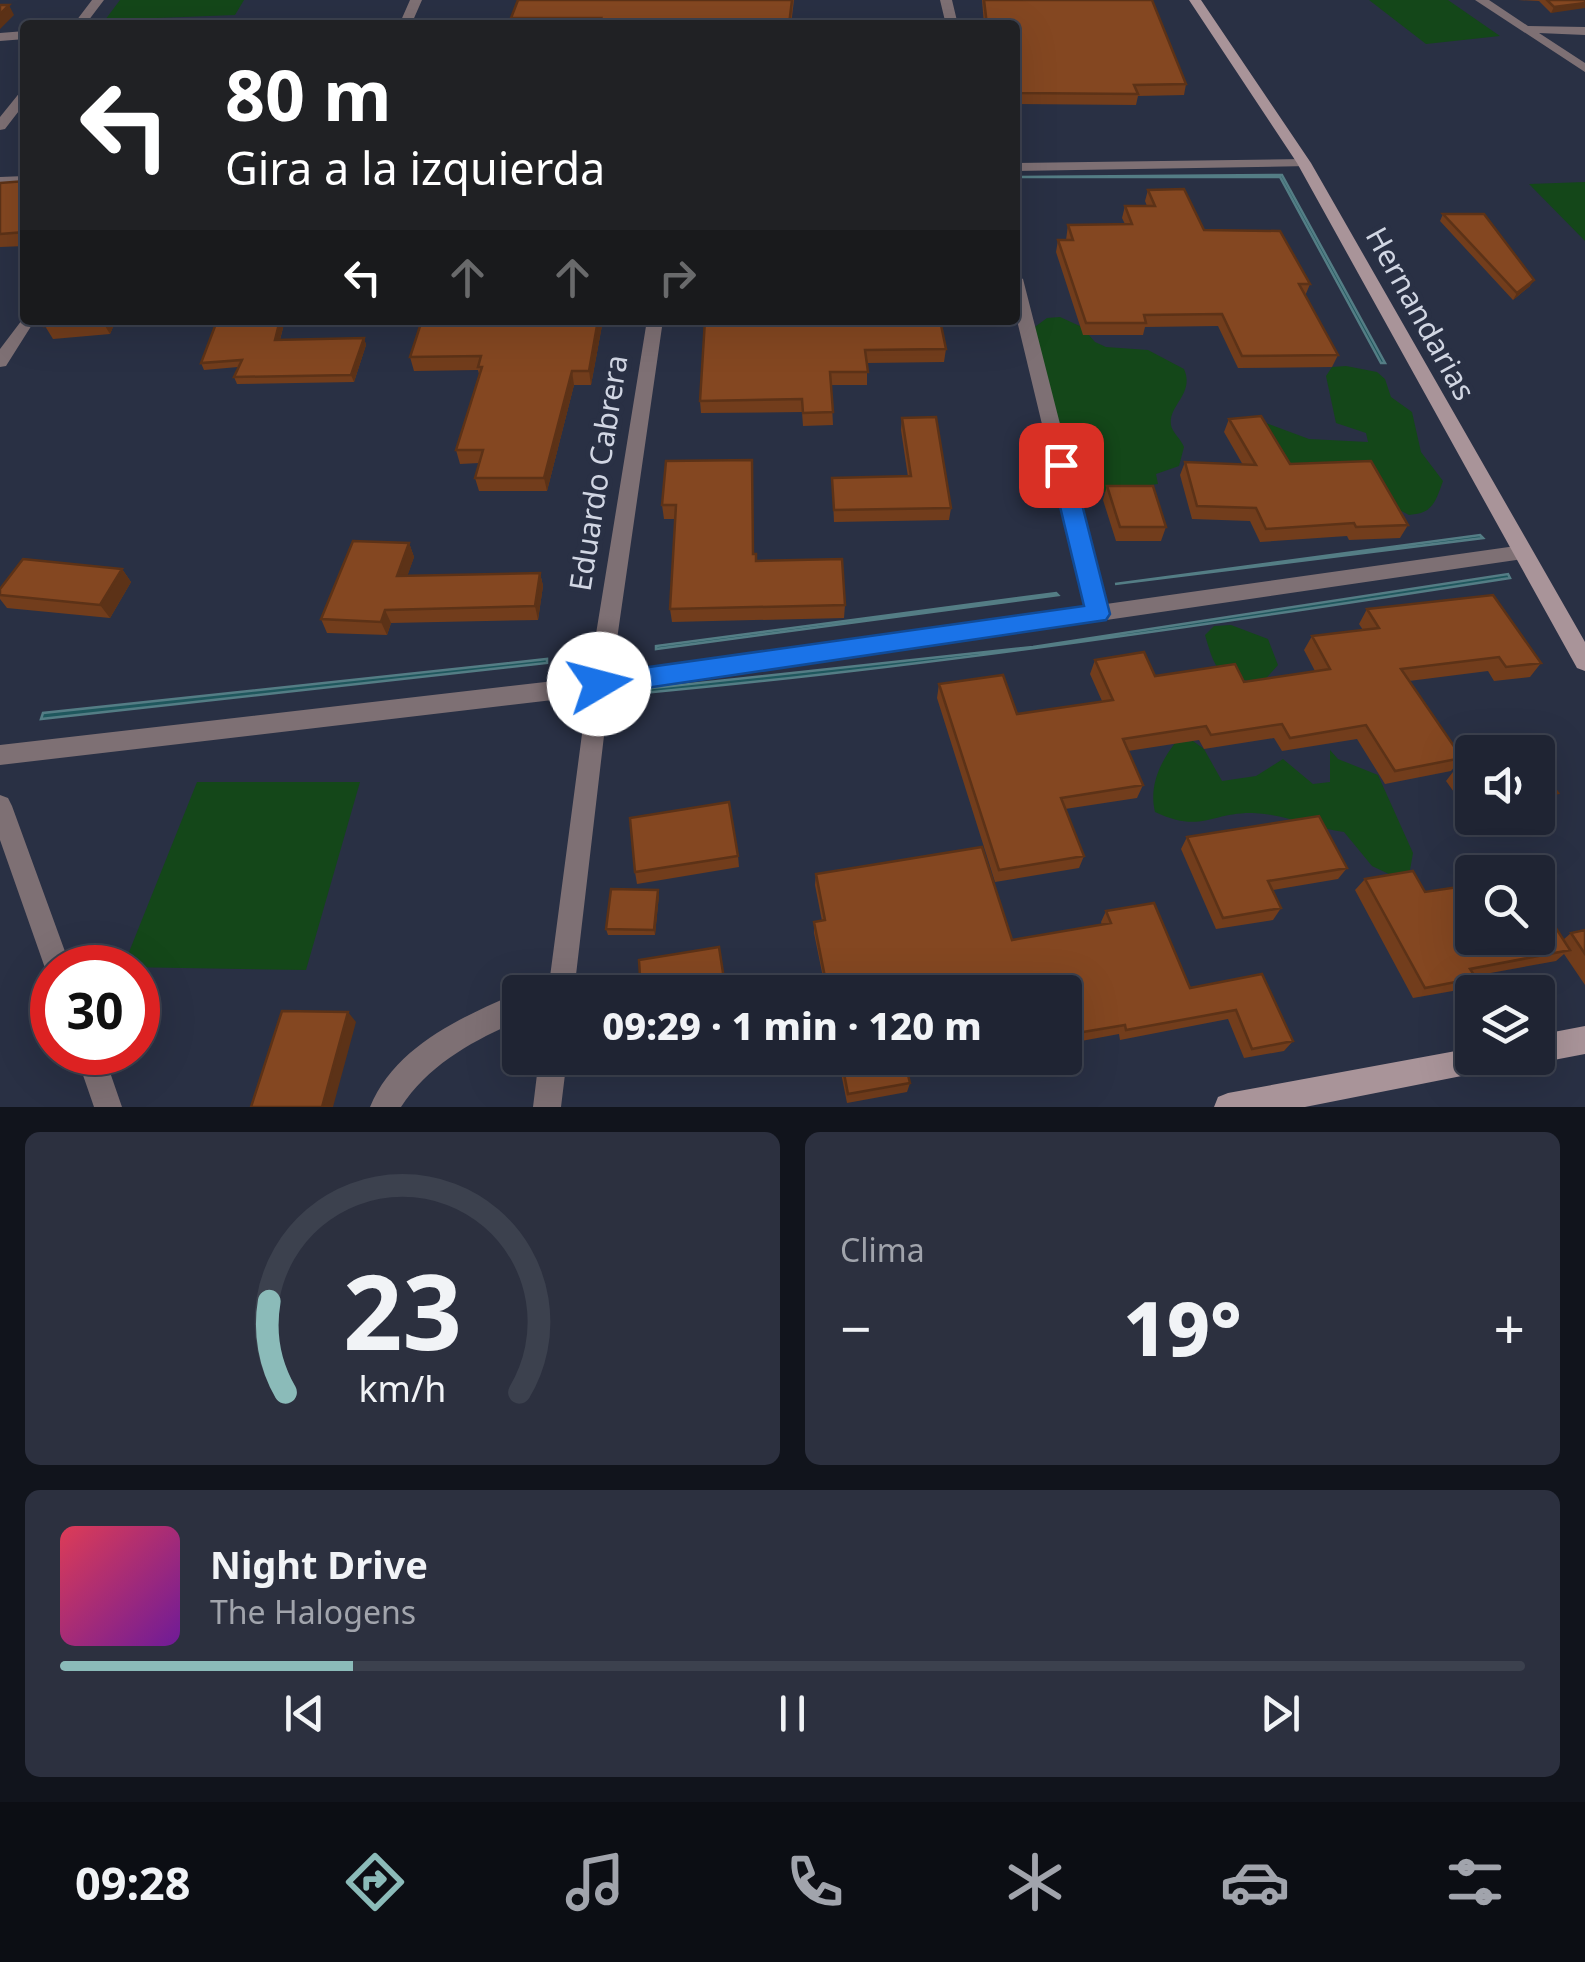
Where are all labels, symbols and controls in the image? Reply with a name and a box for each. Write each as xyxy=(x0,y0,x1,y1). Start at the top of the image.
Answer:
text: 80 m xyxy=(225,46,392,142)
icon: left xyxy=(60,60,190,190)
text: Gira a la izquierda xyxy=(225,137,605,198)
street label: Hernandarias xyxy=(1357,219,1486,407)
icon: left xyxy=(335,250,390,305)
icon: ahead xyxy=(440,250,495,305)
icon: ahead xyxy=(545,250,600,305)
icon: right xyxy=(650,250,705,305)
street label: Eduardo Cabrera xyxy=(559,352,636,594)
pin xyxy=(1019,423,1104,508)
icon: arrive xyxy=(1034,438,1089,493)
position arrow xyxy=(547,632,651,736)
map controls xyxy=(1455,735,1555,1075)
button: sound xyxy=(1455,735,1555,835)
button: search xyxy=(1455,855,1555,955)
speed limit sign: 30 xyxy=(30,945,160,1075)
button: layers xyxy=(1455,975,1555,1075)
text: 09:29 · 1 min · 120 m xyxy=(602,999,982,1051)
text: Clima xyxy=(840,1228,925,1271)
text: 23 xyxy=(343,1239,462,1380)
text: 19° xyxy=(1123,1276,1242,1378)
text: − xyxy=(840,1290,871,1365)
text: + xyxy=(1494,1290,1525,1365)
text: km/h xyxy=(359,1364,446,1412)
text: Night Drive xyxy=(210,1538,428,1590)
text: The Halogens xyxy=(210,1590,416,1633)
icon: previous xyxy=(277,1686,332,1741)
icon: pause xyxy=(765,1686,820,1741)
icon: next xyxy=(1253,1686,1308,1741)
icon: directions xyxy=(340,1847,410,1917)
icon: music xyxy=(560,1847,630,1917)
icon: phone xyxy=(780,1847,850,1917)
icon: climate xyxy=(1000,1847,1070,1917)
icon: car xyxy=(1220,1847,1290,1917)
icon: filters xyxy=(1440,1847,1510,1917)
text: 09:28 xyxy=(75,1852,191,1913)

